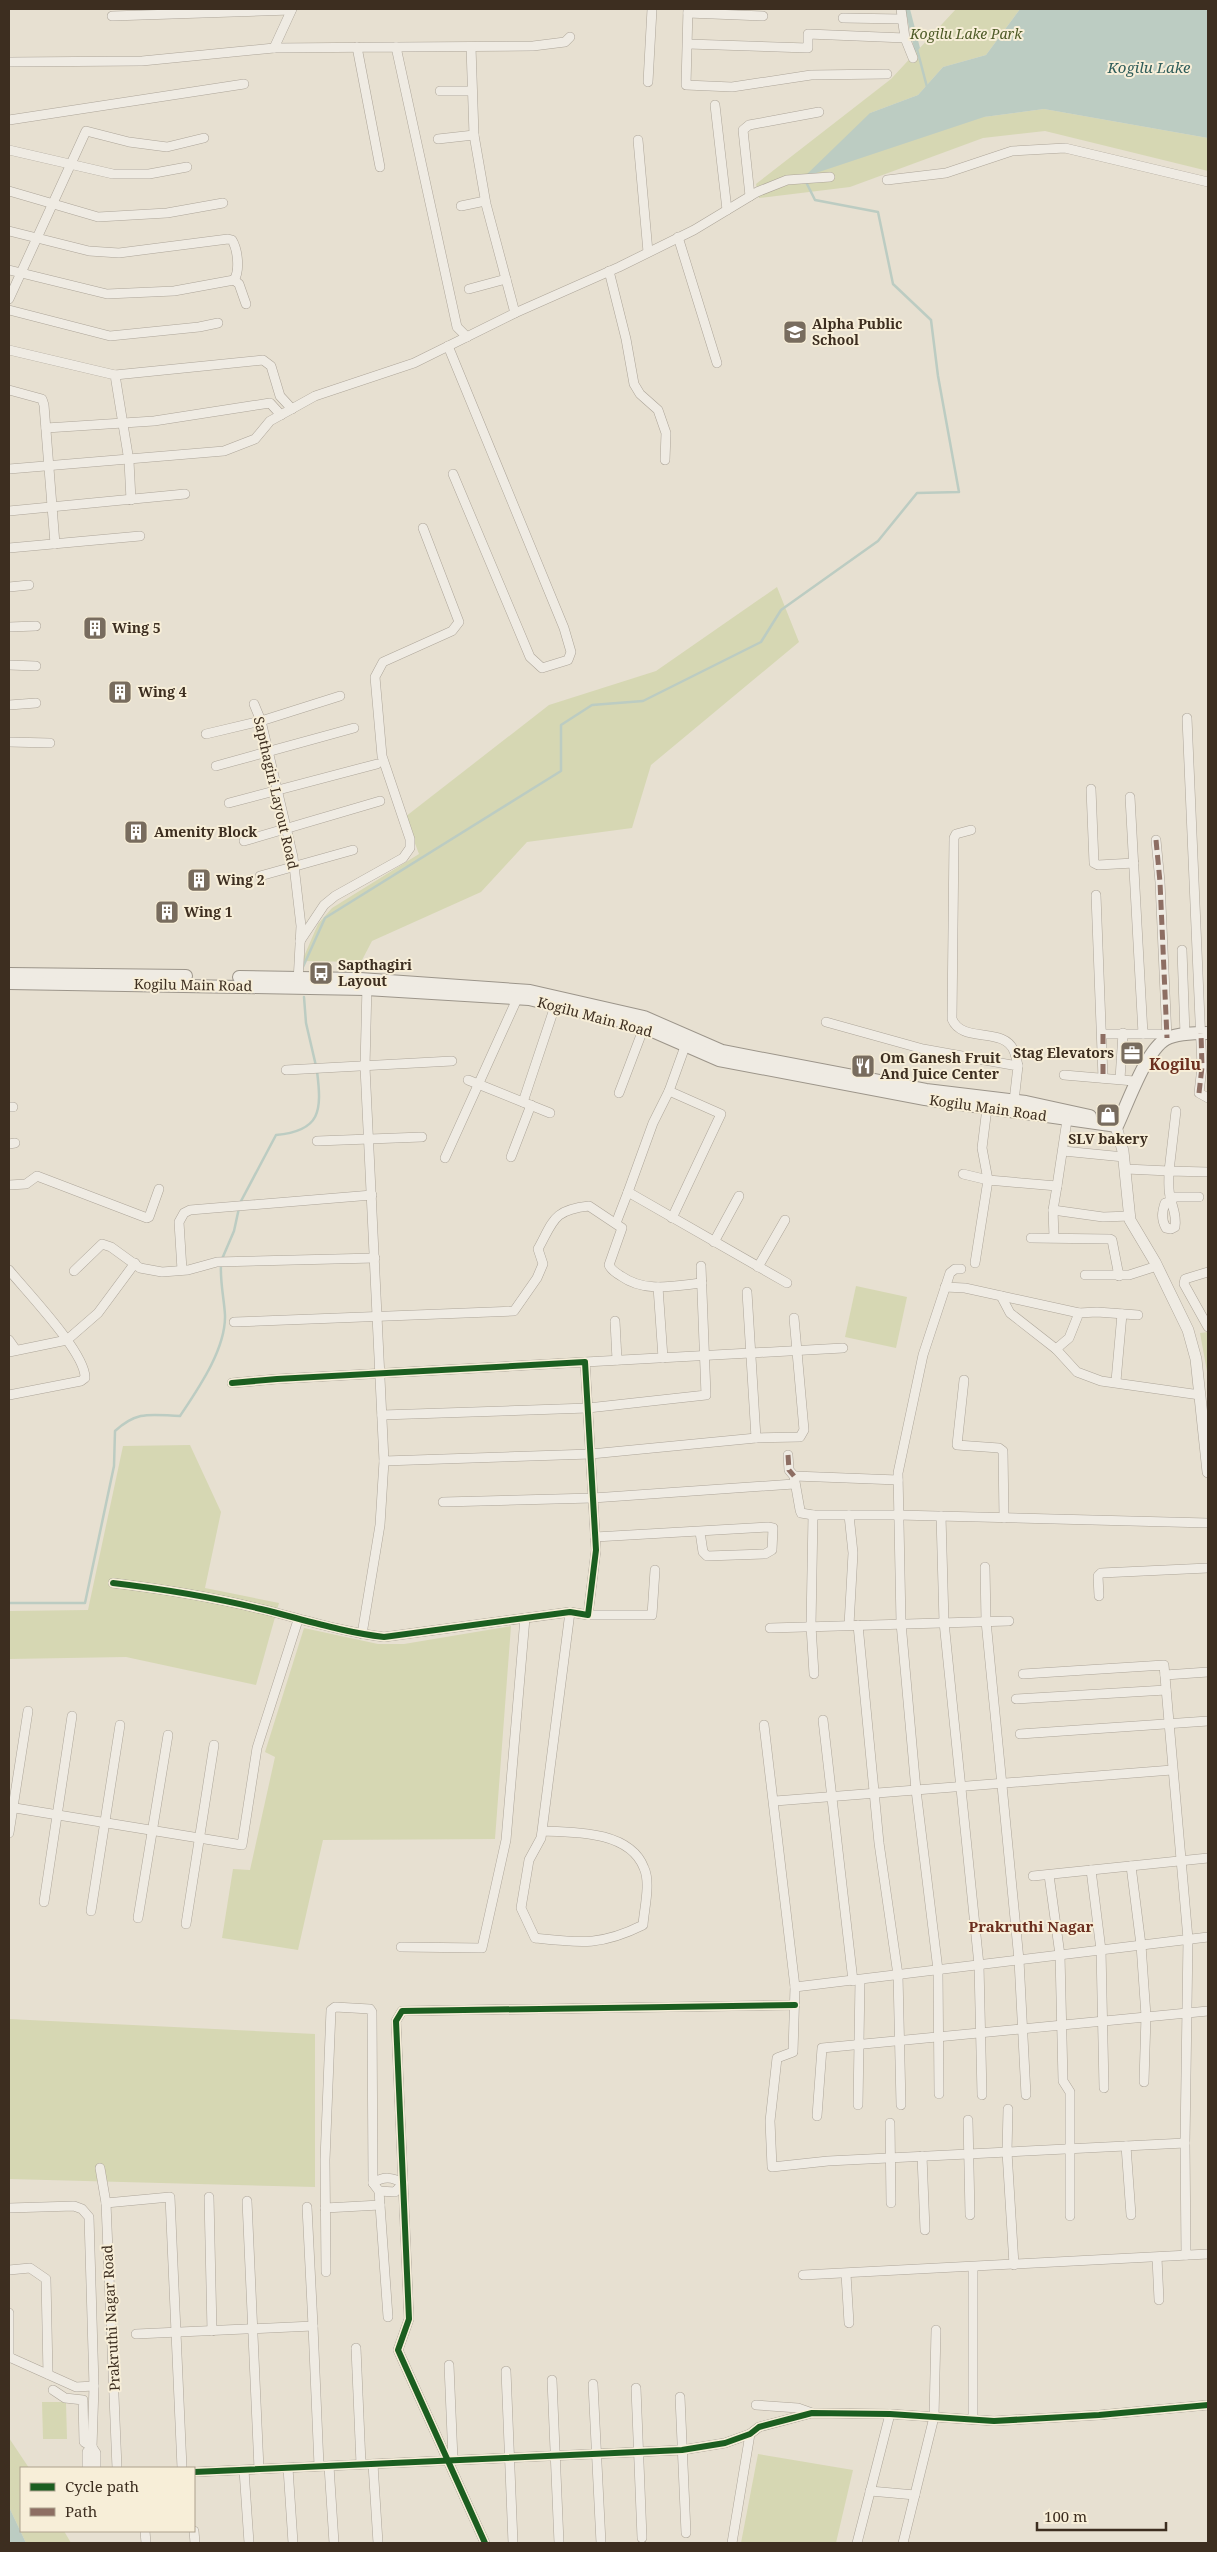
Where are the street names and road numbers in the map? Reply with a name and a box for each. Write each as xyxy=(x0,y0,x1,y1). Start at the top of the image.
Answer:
street label: Sapthagiri Layout Road xyxy=(250,715,303,871)
street label: Kogilu Main Road xyxy=(134,974,253,995)
street label: Kogilu Main Road xyxy=(535,992,655,1041)
street label: Kogilu Main Road xyxy=(928,1090,1048,1125)
street label: Prakruthi Nagar Road xyxy=(97,2244,124,2392)

